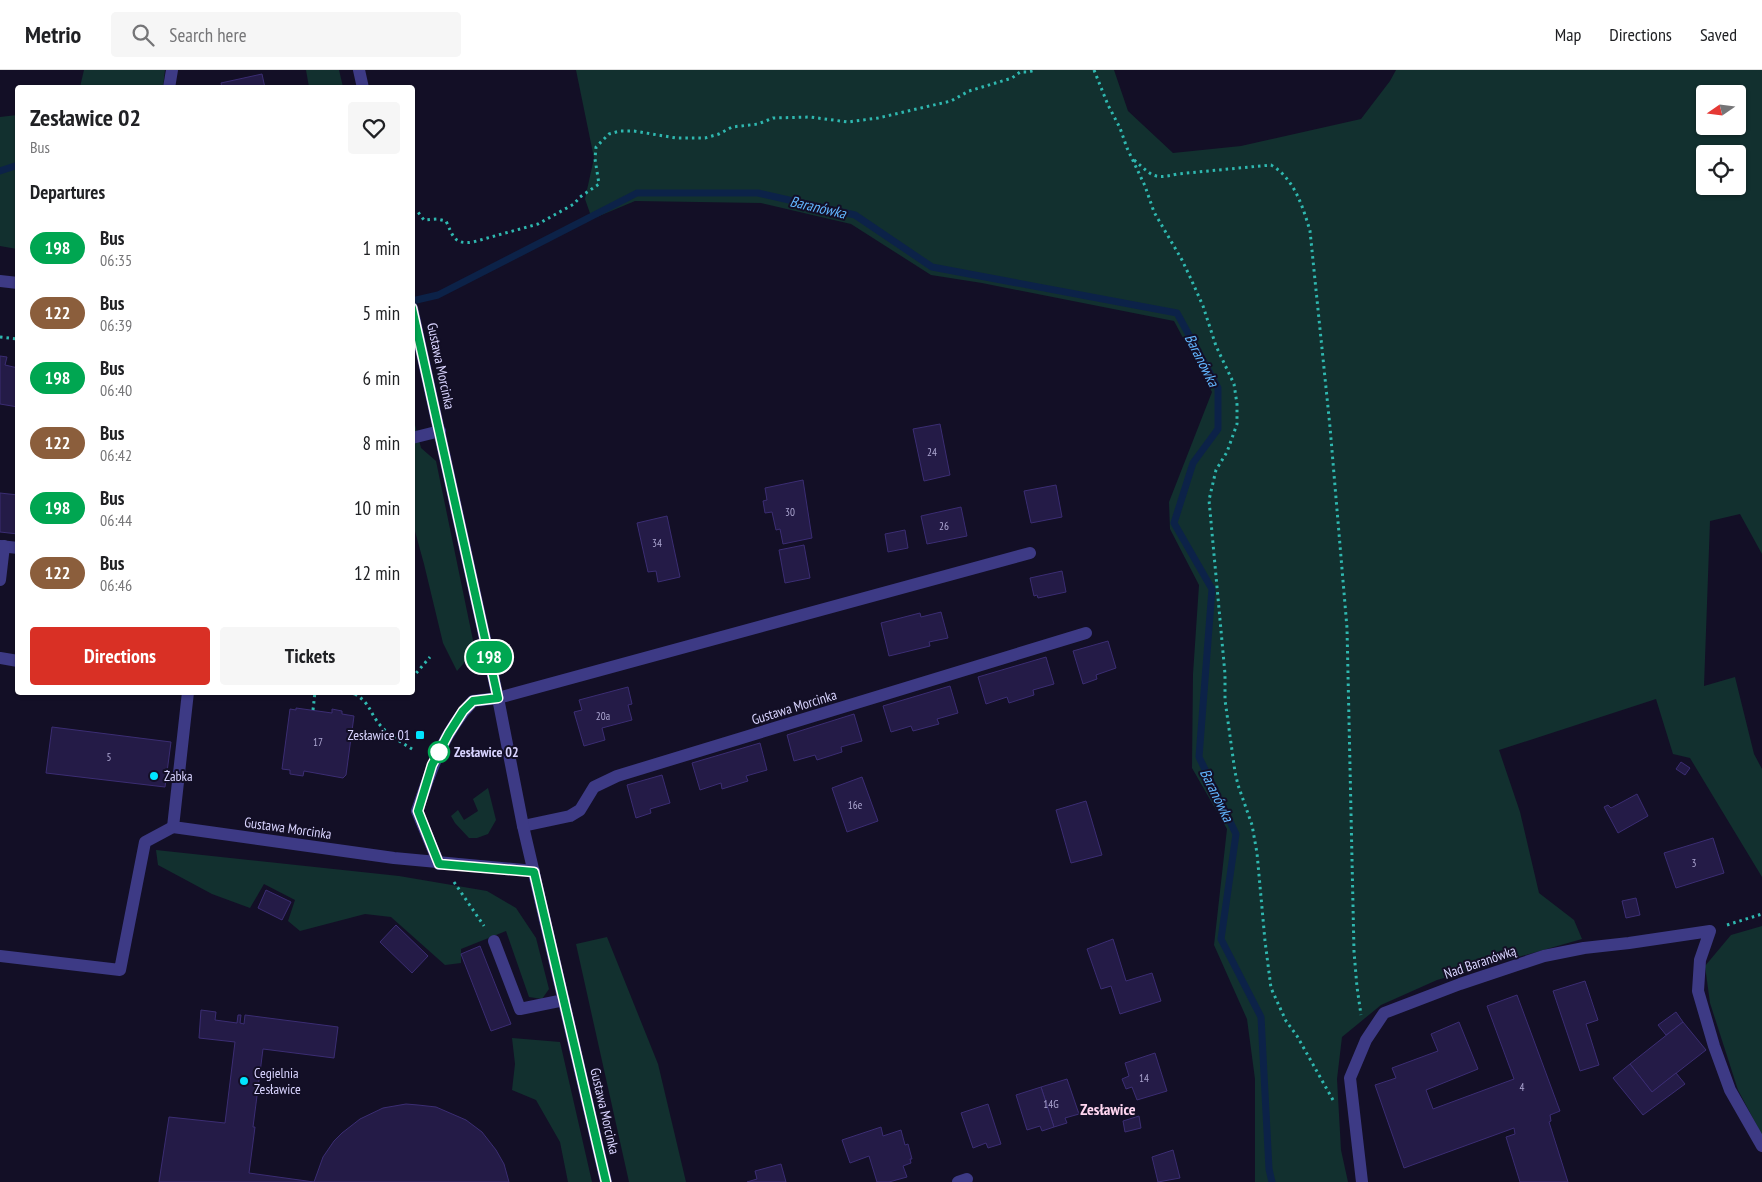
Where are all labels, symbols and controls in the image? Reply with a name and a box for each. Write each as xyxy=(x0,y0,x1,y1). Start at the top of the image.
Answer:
search box xyxy=(111,12,461,57)
text: Metrio xyxy=(25,19,81,50)
icon: search xyxy=(129,21,157,49)
text: Search here xyxy=(169,23,247,47)
text: Map xyxy=(1555,23,1581,46)
text: Directions xyxy=(1609,23,1672,46)
text: Saved xyxy=(1700,23,1737,46)
north arrow xyxy=(1696,85,1746,135)
map controls xyxy=(1696,85,1746,195)
text: Zesławice 02 xyxy=(30,102,141,133)
button: heart xyxy=(348,102,400,154)
text: Bus xyxy=(30,137,50,157)
button: locate xyxy=(1696,145,1746,195)
text: Departures xyxy=(30,180,105,204)
water label: Baranówka xyxy=(788,191,849,223)
text: Bus xyxy=(100,226,124,250)
text: 198 xyxy=(45,236,70,259)
text: 1 min xyxy=(363,236,400,260)
text: 06:35 xyxy=(100,250,132,270)
text: Bus xyxy=(100,291,124,315)
text: 122 xyxy=(45,301,70,324)
text: 5 min xyxy=(363,301,400,325)
text: 06:39 xyxy=(100,315,132,335)
street label: Gustawa Morcinka xyxy=(423,321,459,411)
water label: Baranówka xyxy=(1181,330,1224,390)
text: Bus xyxy=(100,356,124,380)
text: 198 xyxy=(45,366,70,389)
text: 6 min xyxy=(363,366,400,390)
text: 06:40 xyxy=(100,380,132,400)
text: Bus xyxy=(100,421,124,445)
text: 122 xyxy=(45,431,70,454)
text: 8 min xyxy=(363,431,400,455)
text: 06:42 xyxy=(100,445,132,465)
house number: 24 xyxy=(927,445,937,459)
text: Bus xyxy=(100,486,124,510)
text: 198 xyxy=(45,496,70,519)
text: 10 min xyxy=(354,496,400,520)
house number: 30 xyxy=(785,505,795,519)
text: 06:44 xyxy=(100,510,132,530)
house number: 26 xyxy=(939,519,949,533)
house number: 34 xyxy=(652,536,662,550)
text: Bus xyxy=(100,551,124,575)
text: 122 xyxy=(45,561,70,584)
text: 12 min xyxy=(354,561,400,585)
text: 06:46 xyxy=(100,575,132,595)
button: Directions xyxy=(30,627,210,685)
button: Tickets xyxy=(220,627,400,685)
line badge: 198 xyxy=(460,641,518,673)
text: 198 xyxy=(476,645,502,668)
street label: Gustawa Morcinka xyxy=(749,686,839,728)
house number: 20a xyxy=(596,709,610,723)
place label: Zesławice 01 xyxy=(348,726,410,744)
marker: Zesławice 01 xyxy=(414,729,426,741)
house number: 17 xyxy=(313,735,323,749)
marker: Zesławice 02 xyxy=(428,741,450,763)
place label: Zesławice 02 xyxy=(454,743,519,761)
house number: 5 xyxy=(107,750,112,764)
water label: Baranówka xyxy=(1196,765,1238,826)
place label: Żabka xyxy=(164,767,193,785)
marker: Żabka xyxy=(148,770,160,782)
house number: 16e xyxy=(848,798,863,812)
street label: Gustawa Morcinka xyxy=(243,813,333,843)
house number: 3 xyxy=(1692,856,1697,870)
street label: Nad Baranówką xyxy=(1442,941,1519,983)
place label: Cegielnia Zesławice xyxy=(254,1064,301,1098)
street label: Gustawa Morcinka xyxy=(586,1066,624,1156)
house number: 14 xyxy=(1139,1071,1149,1085)
marker: Cegielnia Zesławice xyxy=(238,1075,250,1087)
house number: 4 xyxy=(1520,1080,1525,1094)
house number: 14G xyxy=(1043,1097,1059,1111)
district label: Zesławice xyxy=(1080,1099,1136,1119)

